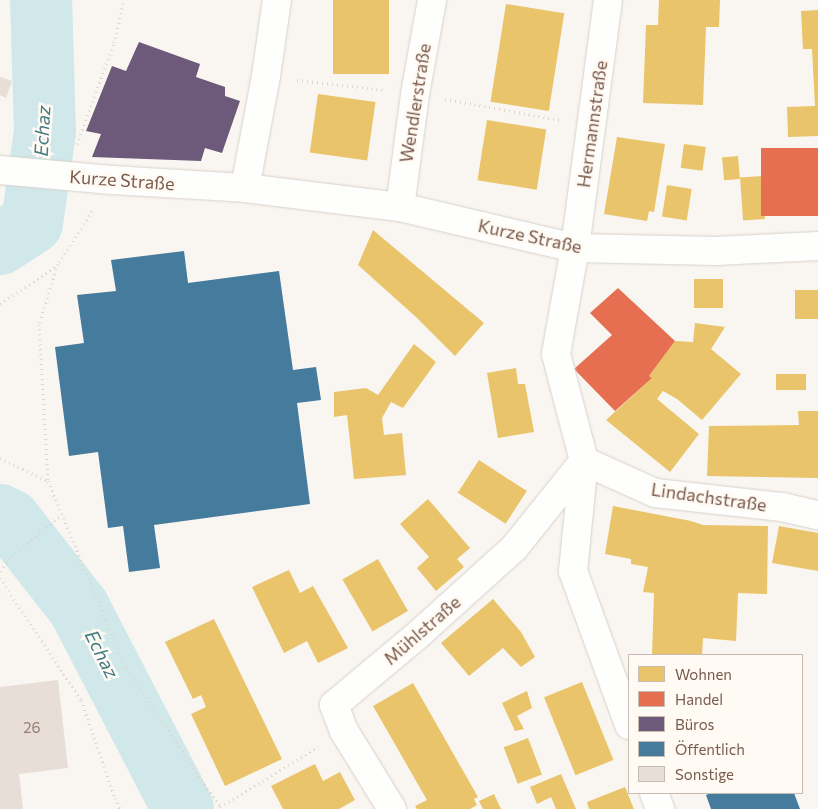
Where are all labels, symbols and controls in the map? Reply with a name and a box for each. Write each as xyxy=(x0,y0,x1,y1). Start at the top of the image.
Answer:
street label: Wendlerstraße xyxy=(395,42,435,164)
street label: Hermannstraße xyxy=(572,59,612,189)
water label: Echaz xyxy=(29,105,55,157)
street label: Kurze Straße xyxy=(69,166,175,194)
street label: Kurze Straße xyxy=(476,214,584,258)
street label: Lindachstraße xyxy=(650,478,768,516)
street label: Mühlstraße xyxy=(379,591,465,669)
water label: Echaz xyxy=(80,626,124,682)
legend xyxy=(628,654,803,794)
text: Wohnen xyxy=(675,665,732,683)
text: Handel xyxy=(675,690,723,708)
text: Büros xyxy=(675,715,714,733)
house number: 26 xyxy=(23,719,41,737)
text: Öffentlich xyxy=(675,740,745,758)
text: Sonstige xyxy=(675,765,734,783)

